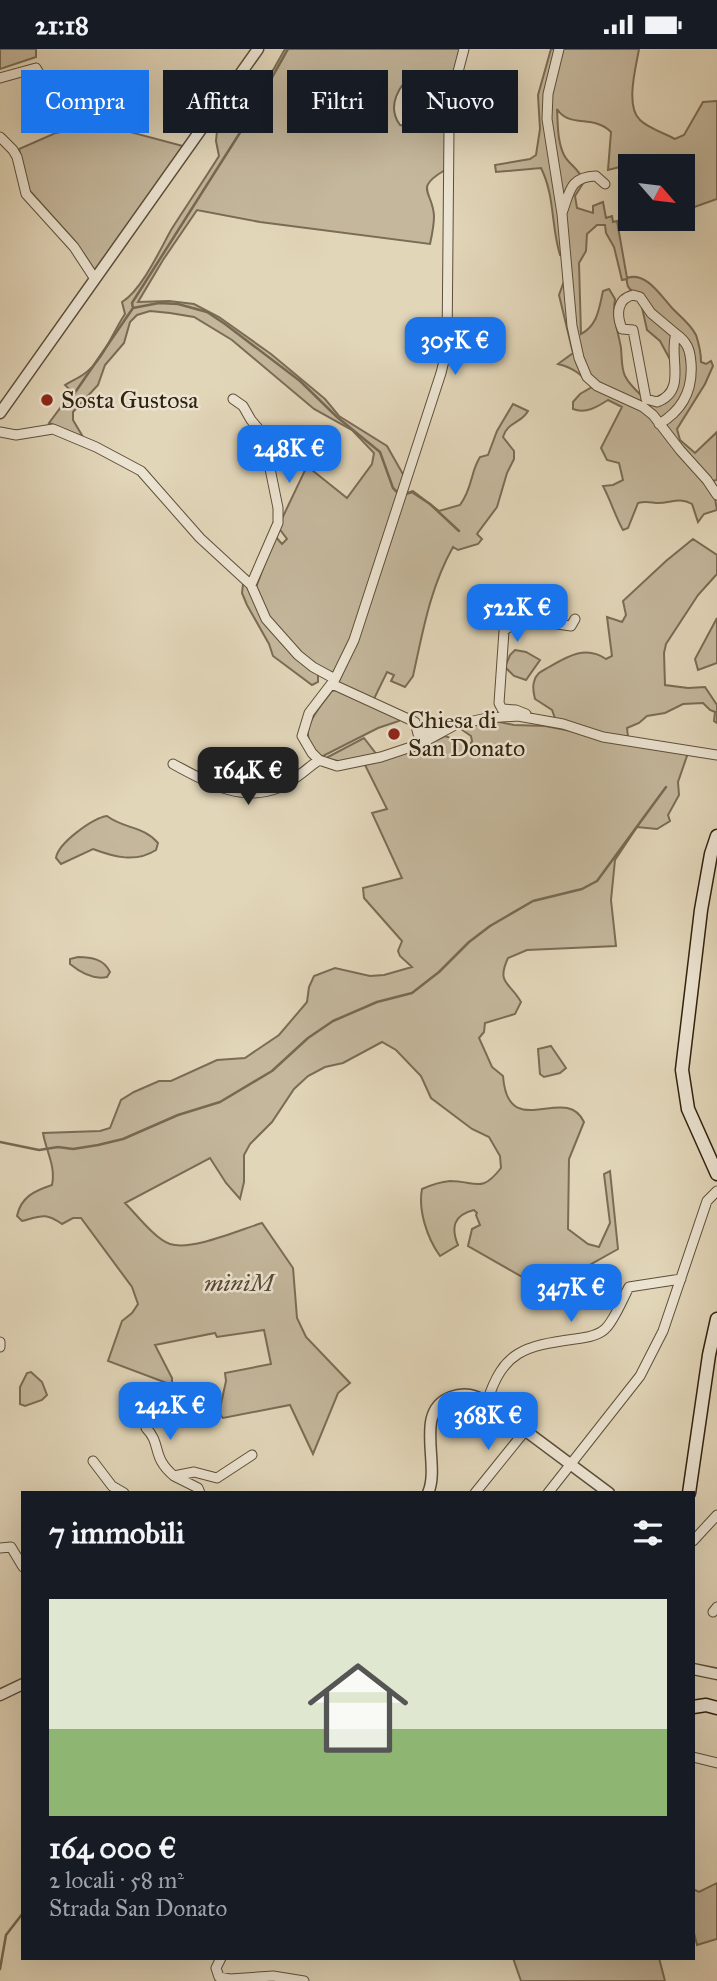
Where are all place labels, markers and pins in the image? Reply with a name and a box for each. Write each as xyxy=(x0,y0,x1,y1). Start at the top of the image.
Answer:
pin: 305K € xyxy=(398,317,512,377)
place label: Sosta Gustosa xyxy=(61,385,199,415)
marker: Sosta Gustosa xyxy=(39,392,55,408)
pin: 248K € xyxy=(232,425,346,485)
pin: 522K € xyxy=(460,585,574,644)
place label: Chiesa di San Donato xyxy=(408,705,525,763)
marker: Chiesa di San Donato xyxy=(386,726,402,742)
pin: 164K € xyxy=(191,747,305,807)
pin: 347K € xyxy=(514,1265,628,1324)
pin: 242K € xyxy=(113,1383,227,1442)
pin: 368K € xyxy=(431,1393,545,1452)

